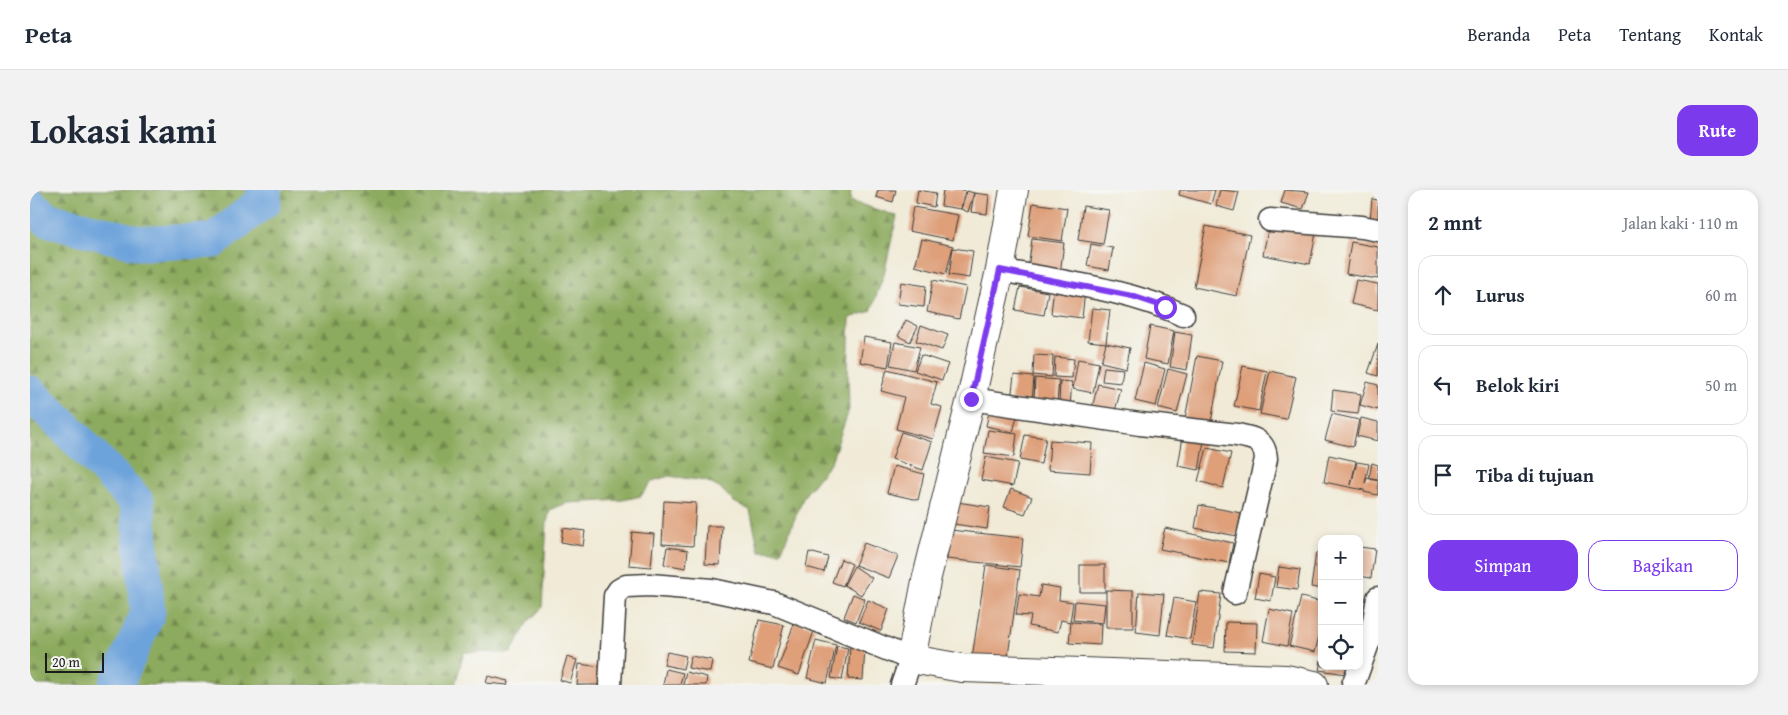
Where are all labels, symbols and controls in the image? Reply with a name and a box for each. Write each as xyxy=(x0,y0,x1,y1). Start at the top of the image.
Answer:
text: Peta xyxy=(25,17,72,52)
text: Beranda xyxy=(1468,21,1530,48)
text: Peta xyxy=(1558,21,1591,48)
text: Tentang xyxy=(1619,21,1681,48)
text: Kontak xyxy=(1709,21,1763,48)
text: Lokasi kami xyxy=(30,105,217,156)
button: Rute xyxy=(1677,105,1758,156)
text: 2 mnt xyxy=(1428,207,1482,238)
text: Jalan kaki · 110 m xyxy=(1623,211,1738,235)
icon: ahead xyxy=(1429,281,1457,309)
text: Lurus xyxy=(1476,281,1525,309)
text: 60 m xyxy=(1705,283,1737,307)
route start xyxy=(1154,296,1177,319)
icon: left xyxy=(1429,371,1457,399)
text: Belok kiri xyxy=(1476,371,1559,399)
text: 50 m xyxy=(1705,373,1737,397)
route end xyxy=(960,388,983,411)
icon: arrive xyxy=(1429,461,1457,489)
text: Tiba di tujuan xyxy=(1476,461,1594,489)
map controls xyxy=(1318,535,1363,670)
button: + xyxy=(1318,535,1363,580)
button: Simpan xyxy=(1428,540,1578,591)
button: Bagikan xyxy=(1588,540,1738,591)
button: − xyxy=(1318,580,1363,625)
button: locate xyxy=(1318,625,1363,670)
scale bar xyxy=(45,650,104,673)
text: 20 m xyxy=(52,652,80,672)

